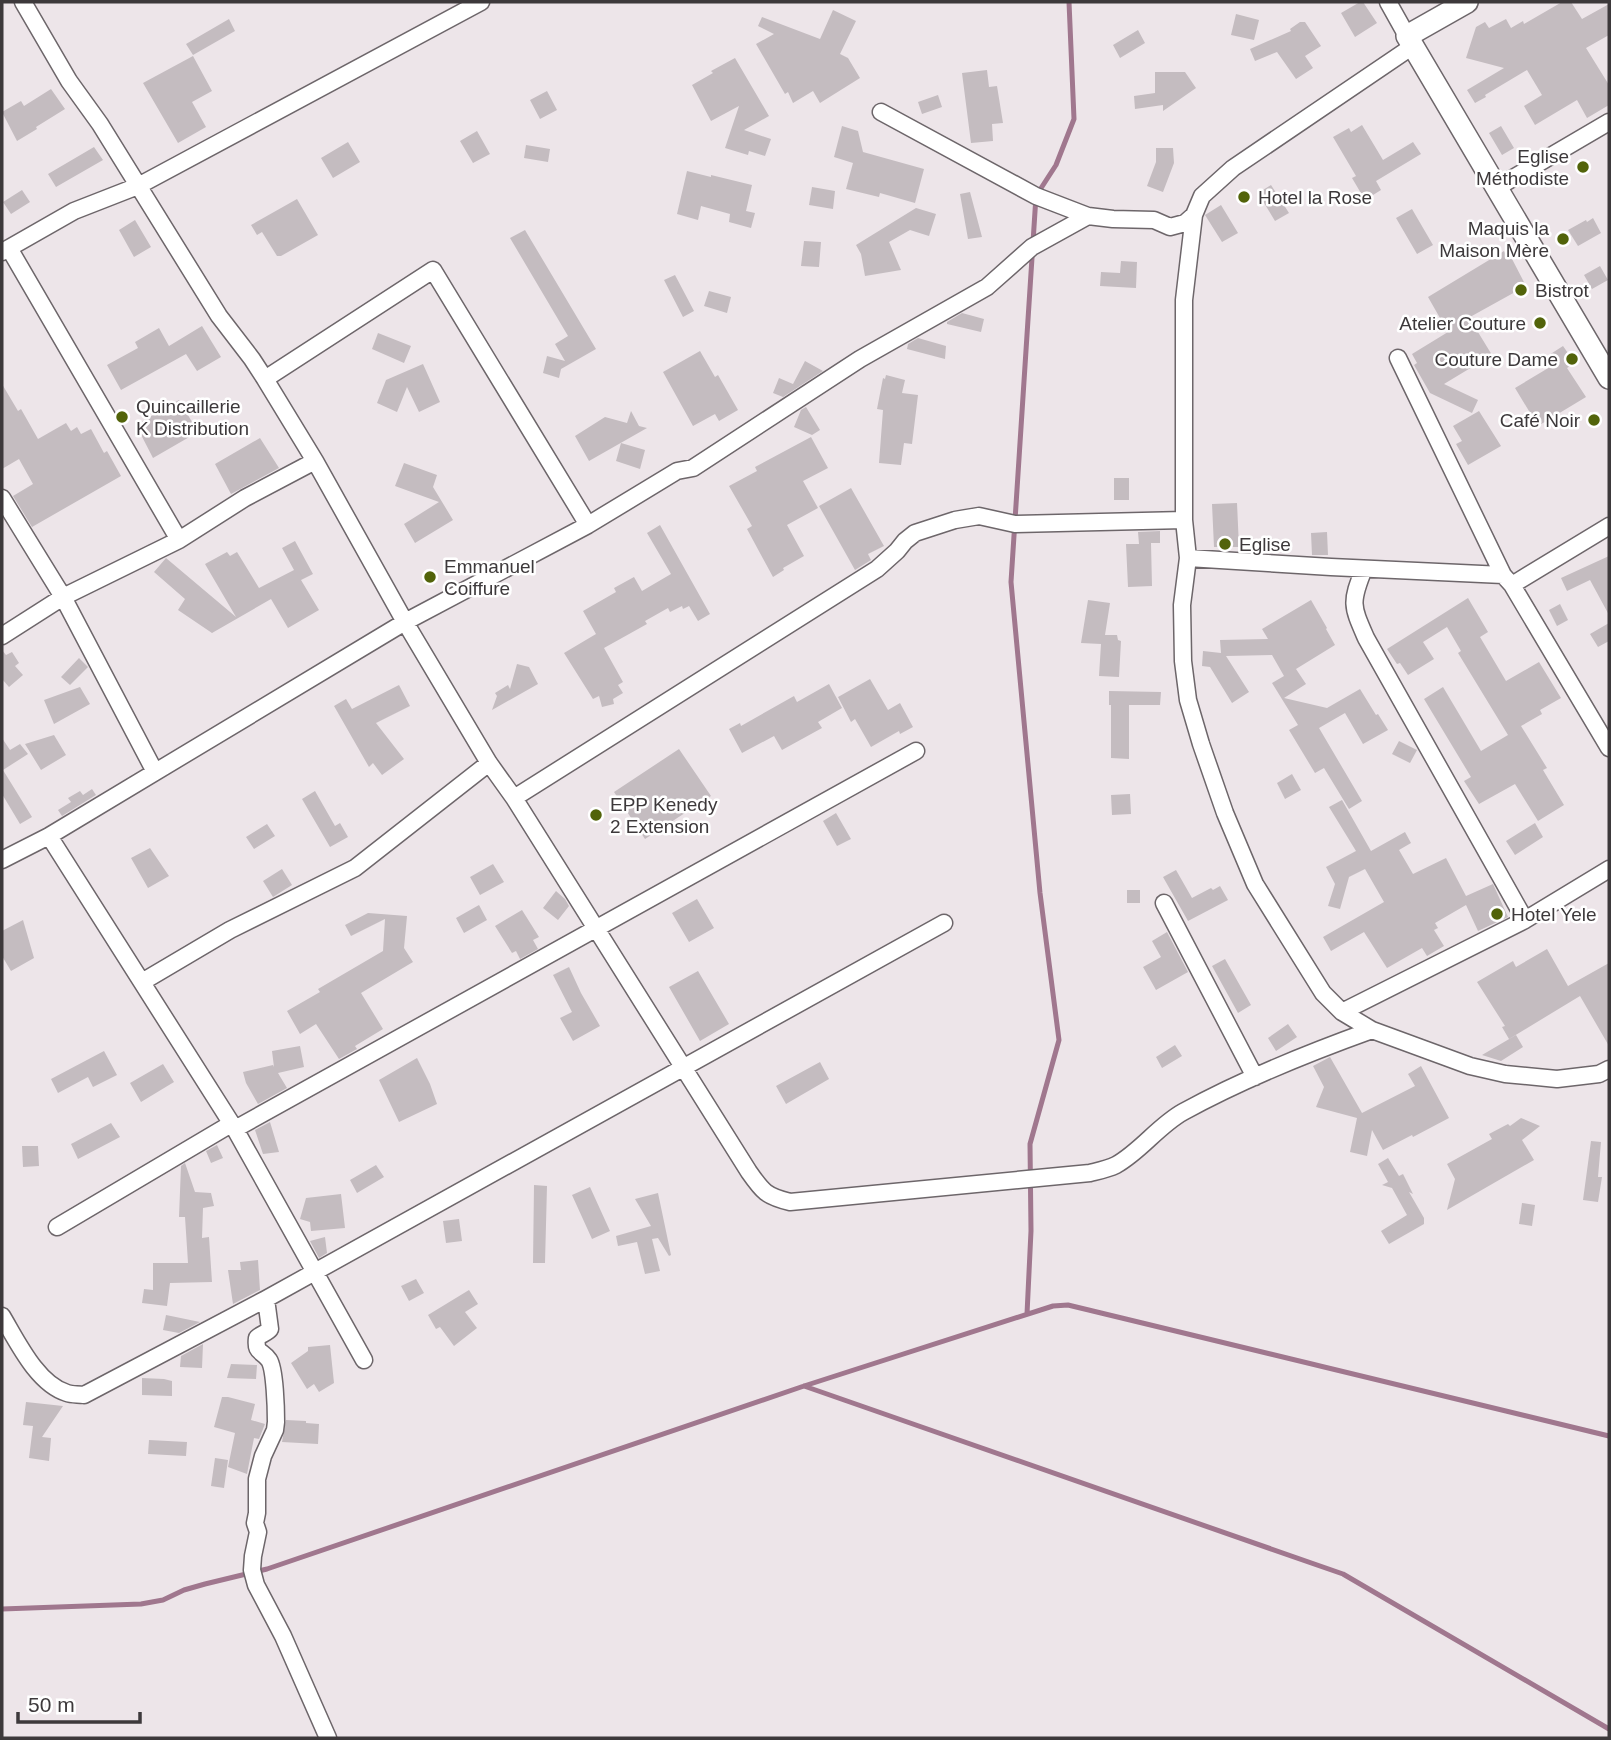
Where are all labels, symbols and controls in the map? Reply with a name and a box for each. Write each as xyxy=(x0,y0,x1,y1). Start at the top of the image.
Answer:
place label: Eglise Méthodiste xyxy=(1476,146,1569,189)
marker: Eglise Méthodiste xyxy=(1575,159,1591,175)
place label: Hotel la Rose xyxy=(1258,187,1372,208)
marker: Hotel la Rose xyxy=(1236,189,1252,205)
place label: Maquis la Maison Mère xyxy=(1439,218,1549,261)
marker: Maquis la Maison Mère xyxy=(1555,231,1571,247)
place label: Bistrot xyxy=(1535,280,1590,301)
marker: Bistrot xyxy=(1513,282,1529,298)
place label: Atelier Couture xyxy=(1399,313,1526,334)
marker: Atelier Couture xyxy=(1532,315,1548,331)
place label: Couture Dame xyxy=(1434,349,1558,370)
marker: Couture Dame xyxy=(1564,351,1580,367)
place label: Quincaillerie K Distribution xyxy=(136,396,249,439)
marker: Quincaillerie K Distribution xyxy=(114,409,130,425)
place label: Café Noir xyxy=(1500,410,1581,431)
marker: Café Noir xyxy=(1586,412,1602,428)
place label: Eglise xyxy=(1239,534,1291,555)
marker: Eglise xyxy=(1217,536,1233,552)
place label: Emmanuel Coiffure xyxy=(444,556,535,599)
marker: Emmanuel Coiffure xyxy=(422,569,438,585)
place label: EPP Kenedy 2 Extension xyxy=(610,794,718,837)
marker: EPP Kenedy 2 Extension xyxy=(588,807,604,823)
place label: Hotel Yele xyxy=(1511,904,1597,925)
marker: Hotel Yele xyxy=(1489,906,1505,922)
scale bar xyxy=(18,1680,140,1724)
text: 50 m xyxy=(28,1693,75,1716)

